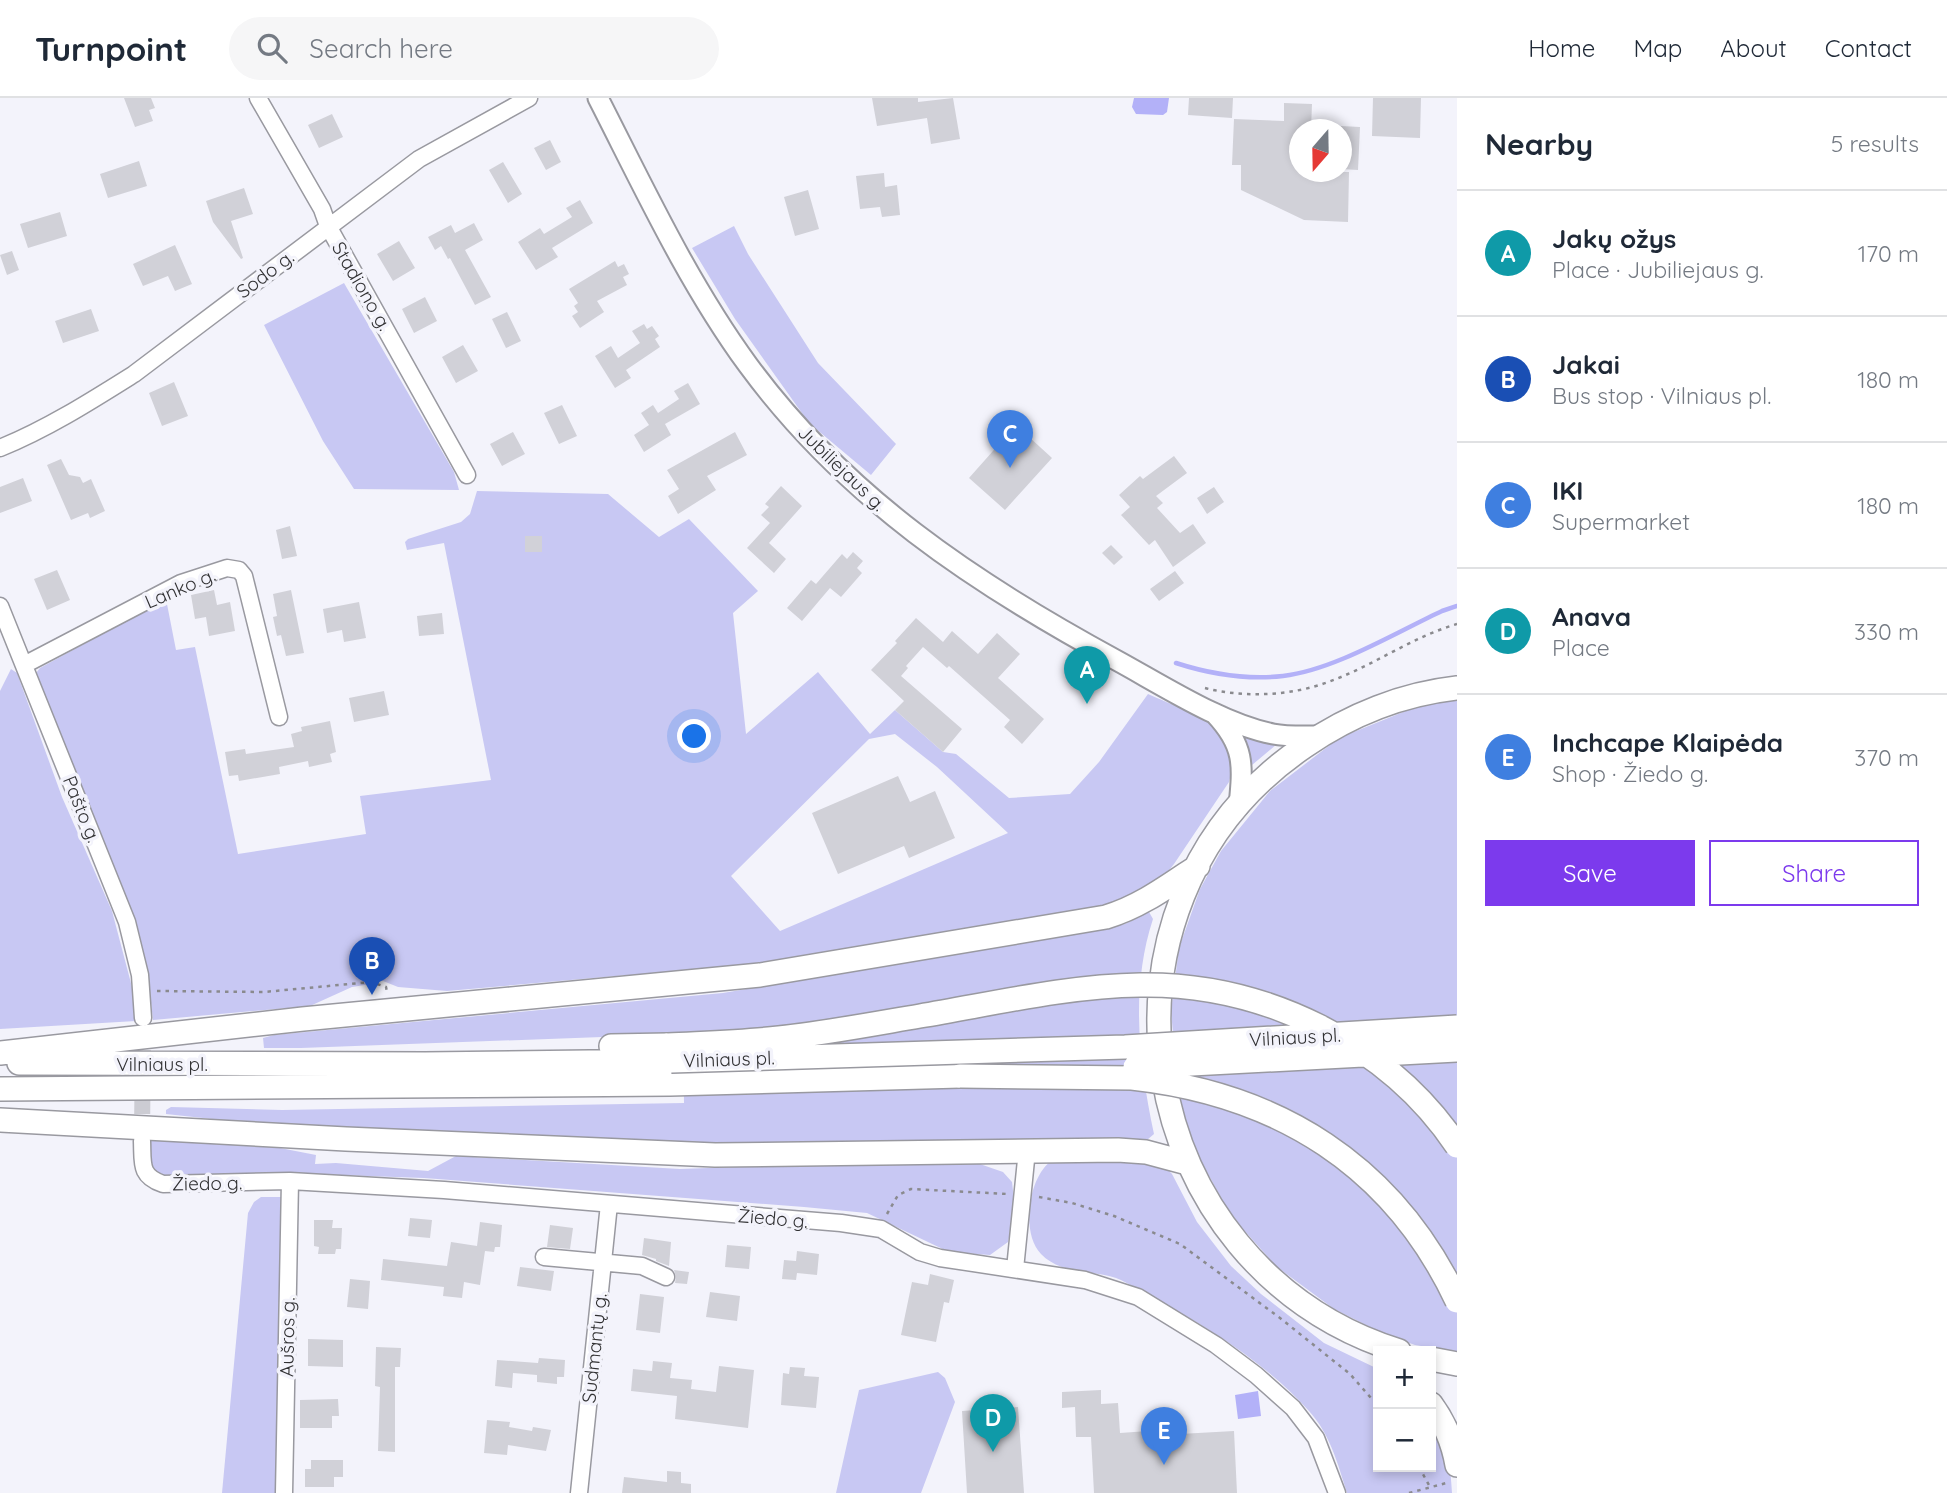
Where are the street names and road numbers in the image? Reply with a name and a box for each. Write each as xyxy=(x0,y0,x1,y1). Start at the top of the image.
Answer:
street label: Stadiono g. xyxy=(327,237,397,335)
street label: Sodo g. xyxy=(232,245,298,303)
street label: Jubiliejaus g. xyxy=(793,420,891,516)
street label: Lanko g. xyxy=(141,562,219,614)
street label: Pašto g. xyxy=(58,772,106,846)
street label: Vilniaus pl. xyxy=(1249,1023,1341,1051)
street label: Vilniaus pl. xyxy=(683,1045,775,1073)
street label: Vilniaus pl. xyxy=(116,1052,208,1076)
street label: Žiedo g. xyxy=(172,1170,242,1196)
street label: Žiedo g. xyxy=(737,1203,809,1233)
street label: Sudmantų g. xyxy=(576,1292,612,1404)
street label: Aušros g. xyxy=(274,1297,300,1377)

